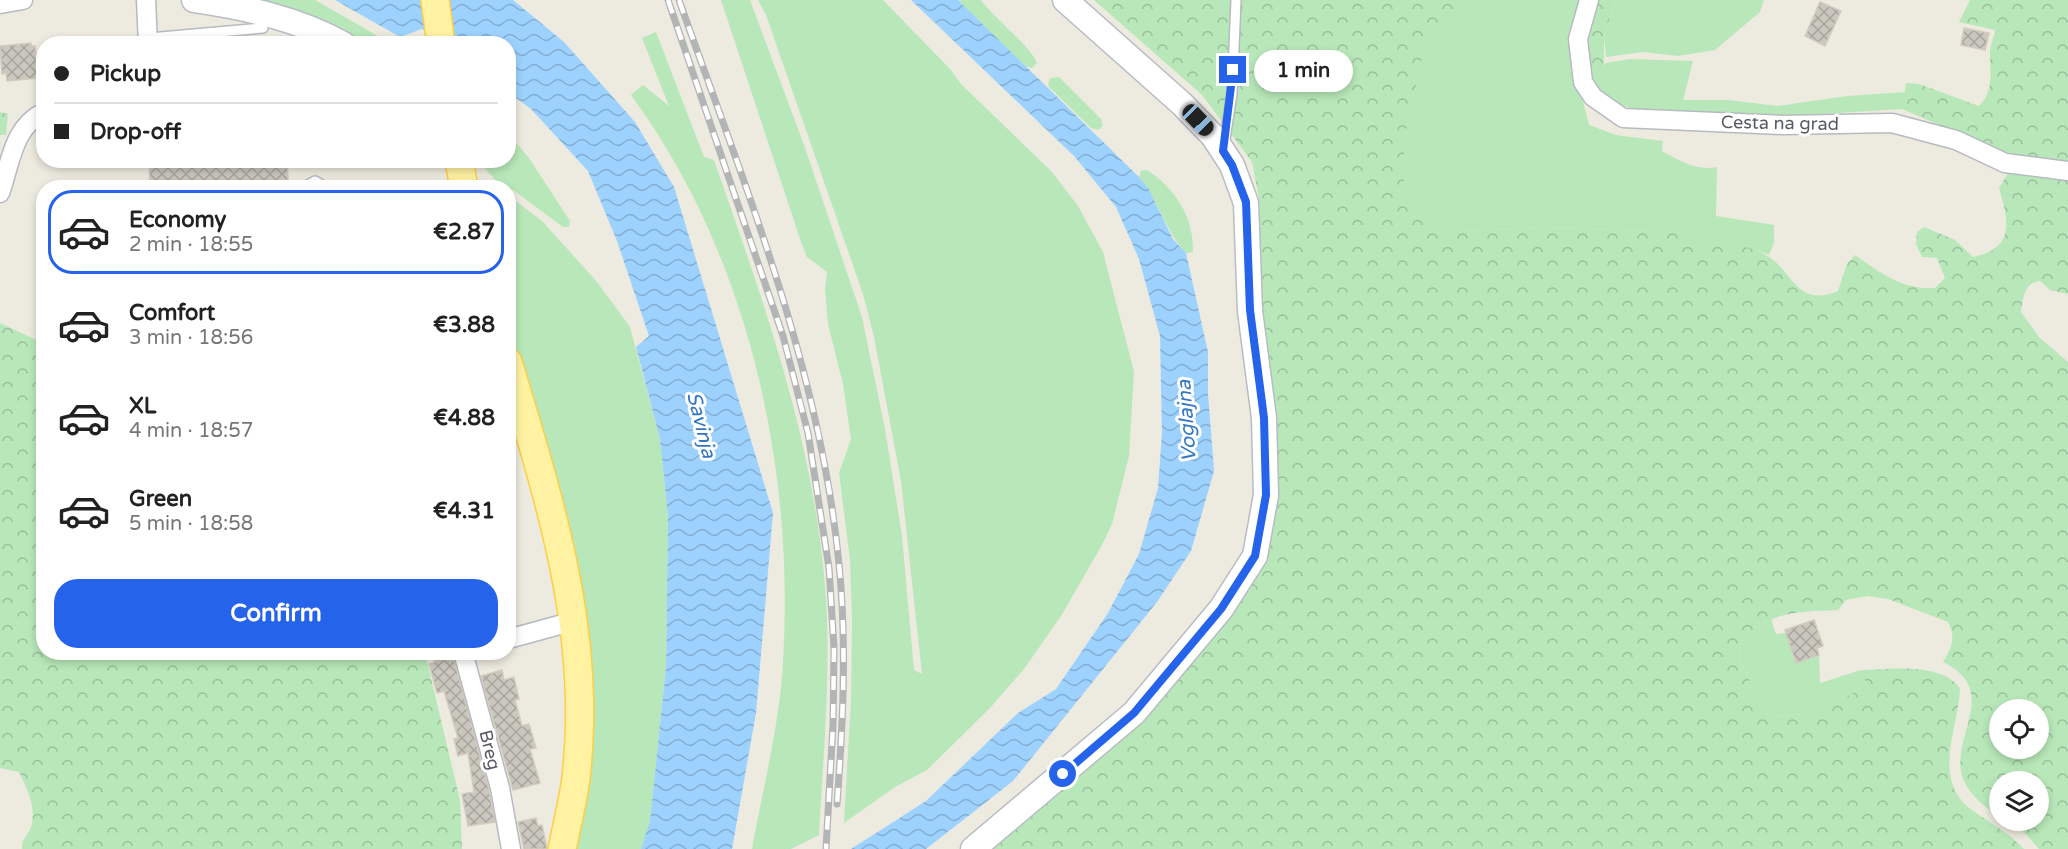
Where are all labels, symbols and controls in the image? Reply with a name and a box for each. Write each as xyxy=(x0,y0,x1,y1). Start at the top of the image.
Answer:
callout: 1 min xyxy=(1254,49,1353,91)
route end xyxy=(1219,56,1246,83)
text: 1 min xyxy=(1277,59,1330,83)
text: Pickup xyxy=(90,61,161,87)
car xyxy=(1179,101,1217,139)
street label: Cesta na grad xyxy=(1721,111,1839,135)
text: Drop-off xyxy=(90,119,181,145)
icon: car xyxy=(57,205,111,259)
text: Economy xyxy=(129,207,226,233)
text: €2.87 xyxy=(433,219,495,245)
text: 2 min · 18:55 xyxy=(129,233,253,257)
icon: car xyxy=(57,298,111,352)
text: Comfort xyxy=(129,300,215,326)
text: €3.88 xyxy=(433,312,495,338)
text: 3 min · 18:56 xyxy=(129,326,253,350)
water label: Voglajna xyxy=(1172,378,1202,463)
water label: Savinja xyxy=(681,389,721,461)
icon: car xyxy=(57,391,111,445)
text: XL xyxy=(129,393,156,419)
text: €4.88 xyxy=(433,405,495,431)
text: 4 min · 18:57 xyxy=(129,419,253,443)
icon: car xyxy=(57,484,111,538)
text: Green xyxy=(129,486,192,512)
text: €4.31 xyxy=(433,498,495,524)
text: 5 min · 18:58 xyxy=(129,512,253,536)
button: Confirm xyxy=(54,579,498,648)
map controls xyxy=(1989,699,2049,831)
button: locate xyxy=(1989,699,2049,759)
street label: Breg xyxy=(474,728,506,772)
route start xyxy=(1049,760,1076,787)
button: layers xyxy=(1989,771,2049,831)

